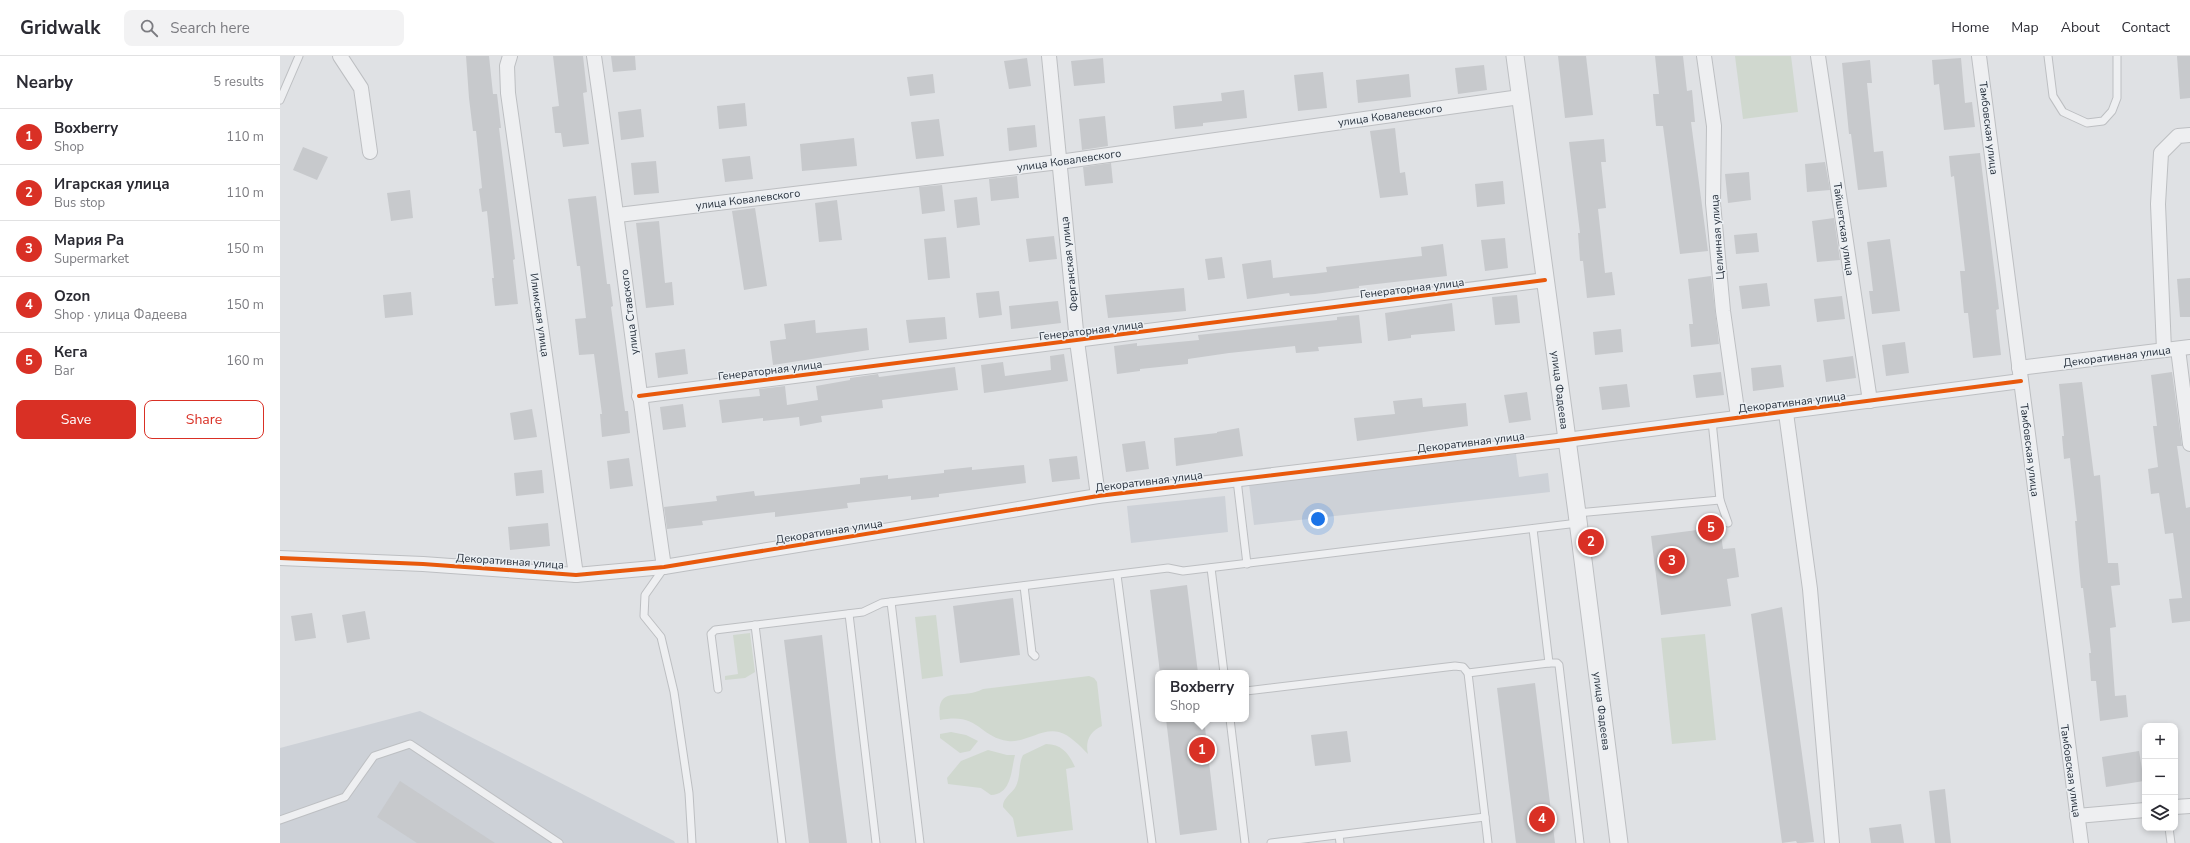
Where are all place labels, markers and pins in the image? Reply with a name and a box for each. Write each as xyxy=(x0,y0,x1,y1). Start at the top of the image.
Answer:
pin: 5 xyxy=(1698,513,1724,543)
pin: 2 xyxy=(1578,527,1604,557)
pin: 3 xyxy=(1659,546,1685,576)
pin: 1 xyxy=(1189,735,1215,765)
pin: 4 xyxy=(1529,804,1555,834)

